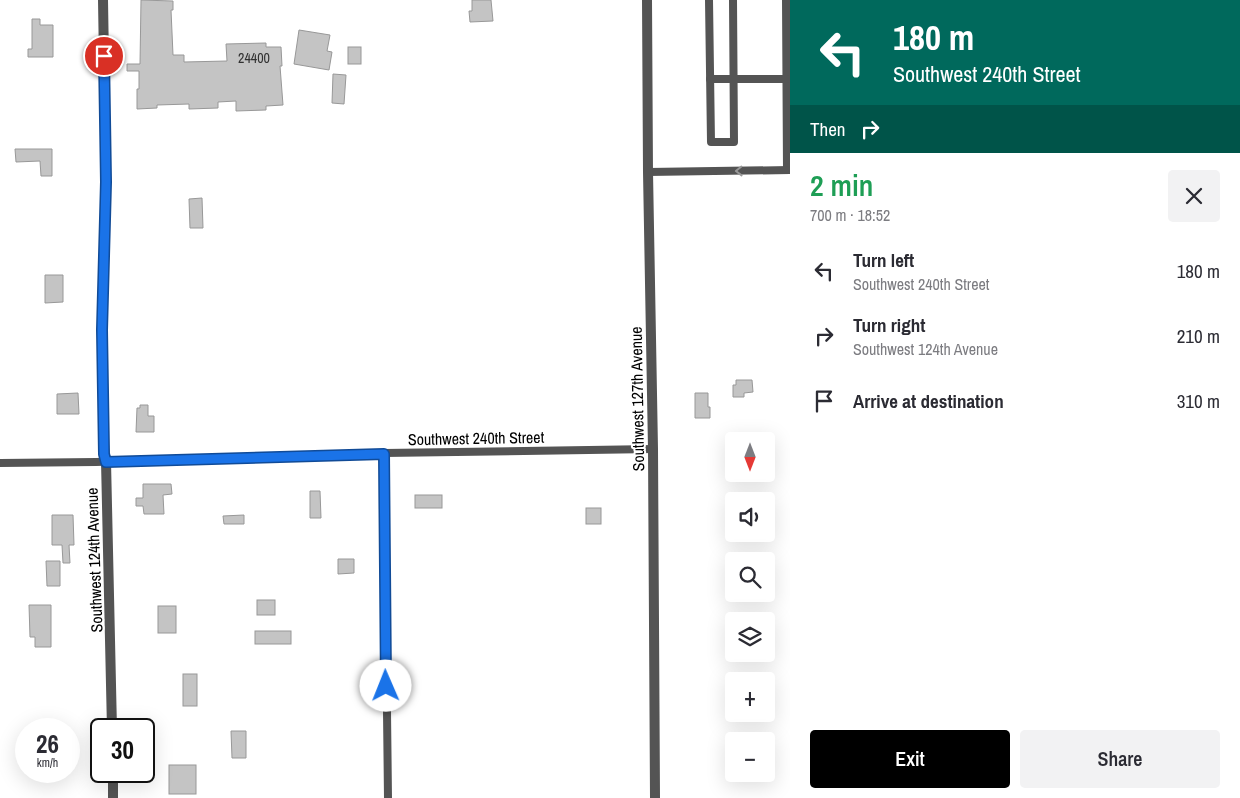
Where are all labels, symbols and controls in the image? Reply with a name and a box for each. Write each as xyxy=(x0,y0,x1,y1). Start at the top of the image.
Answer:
text: 180 m xyxy=(893,14,974,61)
icon: left xyxy=(810,20,875,85)
pin xyxy=(83,35,125,77)
icon: arrive xyxy=(90,42,118,70)
house number: 24400 xyxy=(238,49,270,67)
text: Southwest 240th Street xyxy=(893,59,1081,89)
icon: right xyxy=(856,115,884,143)
text: Then xyxy=(810,116,846,142)
text: 2 min xyxy=(810,165,873,205)
one-way arrow xyxy=(734,166,742,176)
button: close xyxy=(1168,170,1220,222)
text: 700 m · 18:52 xyxy=(810,204,890,226)
text: Turn left xyxy=(853,247,914,273)
icon: left xyxy=(810,257,838,285)
text: 180 m xyxy=(1177,258,1220,284)
text: Southwest 240th Street xyxy=(853,273,989,295)
text: Turn right xyxy=(853,312,925,338)
icon: right xyxy=(810,322,838,350)
text: 210 m xyxy=(1177,323,1220,349)
street label: Southwest 127th Avenue xyxy=(625,326,649,472)
text: Southwest 124th Avenue xyxy=(853,338,998,360)
icon: arrive xyxy=(810,387,838,415)
text: Arrive at destination xyxy=(853,388,1004,414)
text: 310 m xyxy=(1177,388,1220,414)
street label: Southwest 240th Street xyxy=(408,426,545,450)
north arrow xyxy=(725,432,775,482)
map controls xyxy=(725,432,775,782)
street label: Southwest 124th Avenue xyxy=(80,487,108,633)
button: sound xyxy=(725,492,775,542)
button: search xyxy=(725,552,775,602)
button: layers xyxy=(725,612,775,662)
position arrow xyxy=(359,659,411,711)
button: + xyxy=(725,672,775,722)
speed limit sign: 30 xyxy=(90,718,155,783)
text: 26 xyxy=(36,727,59,761)
button: Exit xyxy=(810,730,1010,788)
button: Share xyxy=(1020,730,1220,788)
button: − xyxy=(725,732,775,782)
text: km/h xyxy=(37,755,58,771)

